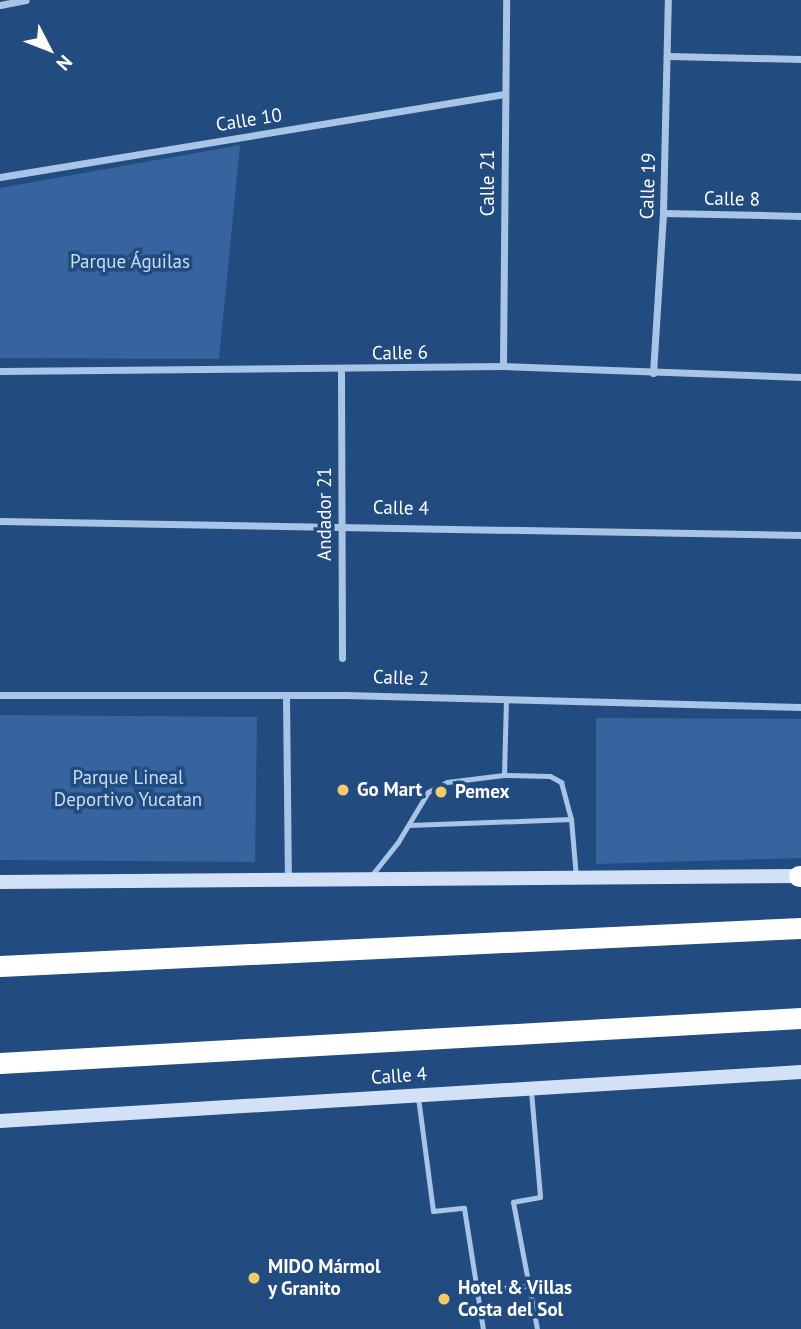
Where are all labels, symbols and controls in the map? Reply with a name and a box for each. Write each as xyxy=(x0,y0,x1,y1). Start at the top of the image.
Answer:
north arrow xyxy=(14,14,84,84)
text: N xyxy=(52,50,78,76)
street label: Calle 10 xyxy=(214,104,284,136)
street label: Calle 21 xyxy=(477,150,499,216)
street label: Calle 19 xyxy=(635,152,661,220)
street label: Calle 8 xyxy=(704,187,760,211)
park label: Parque Águilas xyxy=(70,251,190,273)
street label: Calle 6 xyxy=(372,341,428,365)
street label: Andador 21 xyxy=(314,467,336,561)
street label: Calle 4 xyxy=(373,496,429,520)
street label: Calle 2 xyxy=(373,666,429,690)
park label: Parque Lineal Deportivo Yucatan xyxy=(53,767,203,811)
place label: Go Mart xyxy=(357,779,422,801)
place label: Pemex xyxy=(455,781,509,803)
marker: Go Mart xyxy=(335,782,351,798)
marker: Pemex xyxy=(433,784,449,800)
street label: Calle 4 xyxy=(370,1063,428,1089)
place label: MIDO Mármol y Granito xyxy=(268,1256,381,1300)
marker: MIDO Mármol y Granito xyxy=(246,1270,262,1286)
place label: Hotel & Villas Costa del Sol xyxy=(458,1277,573,1321)
marker: Hotel & Villas Costa del Sol xyxy=(436,1291,452,1307)

